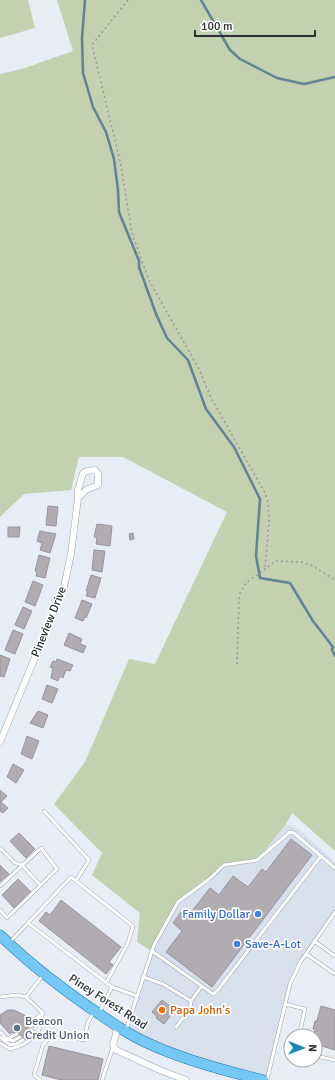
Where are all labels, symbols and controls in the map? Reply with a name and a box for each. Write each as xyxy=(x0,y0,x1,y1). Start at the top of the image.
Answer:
scale bar xyxy=(195,12,315,38)
text: 100 m xyxy=(201,19,233,34)
street label: Pineview Drive xyxy=(28,584,70,660)
place label: Family Dollar xyxy=(182,907,251,922)
marker: Family Dollar xyxy=(253,909,263,919)
place label: Save-A-Lot xyxy=(245,937,301,952)
marker: Save-A-Lot xyxy=(232,939,242,949)
street label: Piney Forest Road xyxy=(66,971,150,1033)
place label: Papa John's xyxy=(170,1003,230,1018)
marker: Papa John's xyxy=(157,1005,167,1015)
place label: Beacon Credit Union xyxy=(25,1014,89,1043)
marker: Beacon Credit Union xyxy=(12,1023,22,1033)
north arrow xyxy=(283,1028,323,1068)
text: N xyxy=(306,1044,319,1052)

